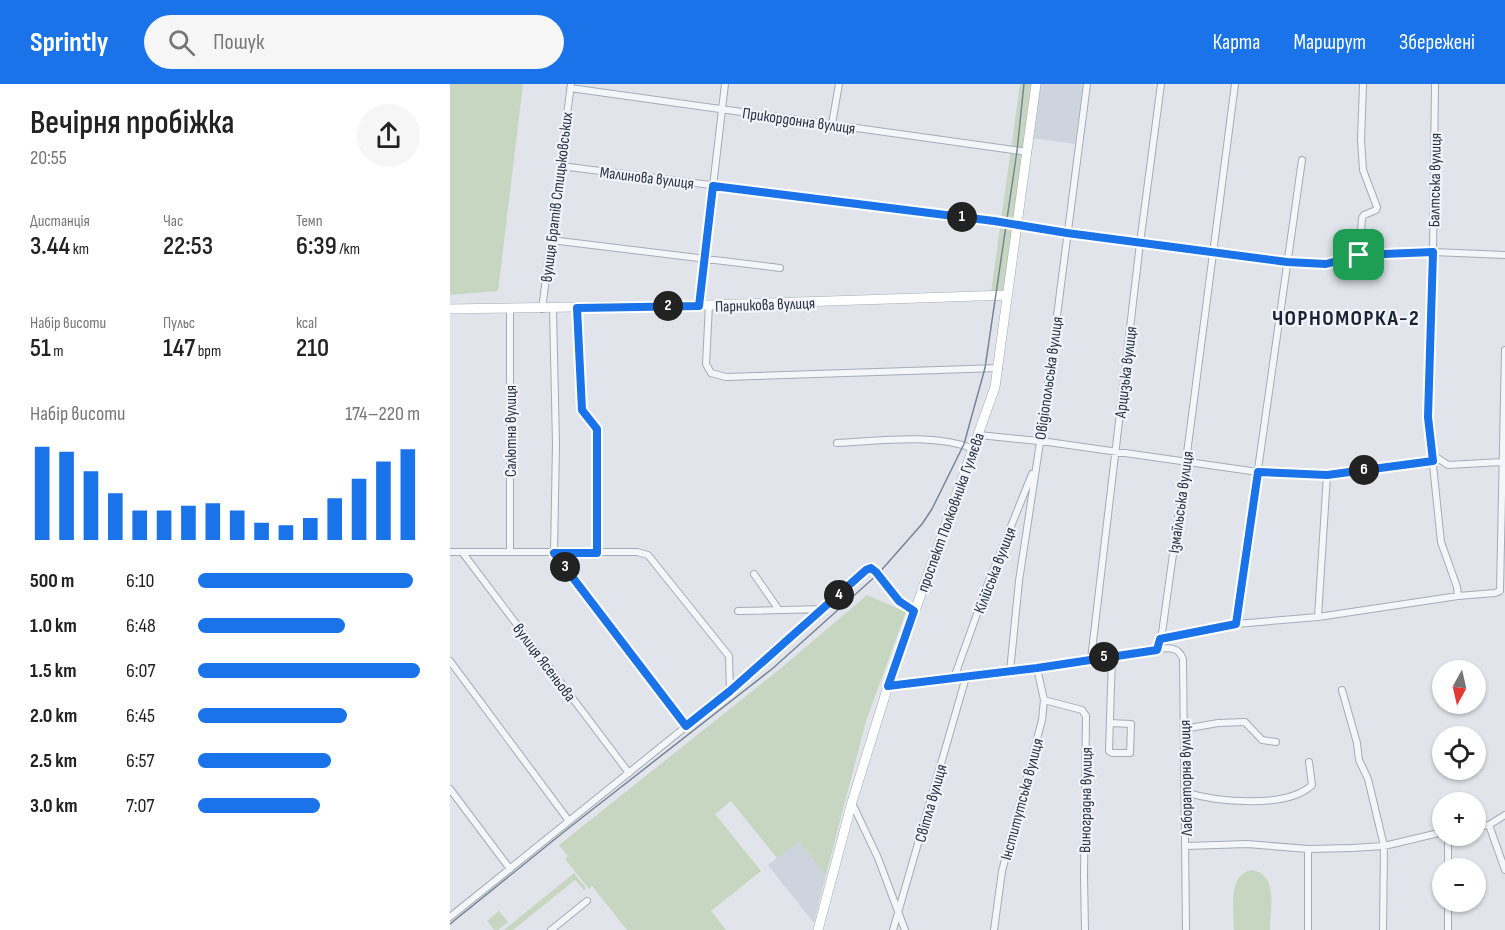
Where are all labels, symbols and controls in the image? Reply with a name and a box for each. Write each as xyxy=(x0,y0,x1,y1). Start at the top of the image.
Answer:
search box xyxy=(144,15,564,69)
text: Sprintly xyxy=(30,26,108,59)
icon: search xyxy=(165,26,198,59)
text: Пошук xyxy=(213,29,264,56)
text: Карта xyxy=(1213,30,1260,55)
text: Маршрут xyxy=(1293,30,1366,55)
text: Збережені xyxy=(1399,30,1475,55)
text: Вечірня пробіжка xyxy=(30,103,235,143)
button: share xyxy=(357,104,420,167)
street label: Прикордонна вулиця xyxy=(741,104,857,139)
street label: вулиця Братів Стицьковських xyxy=(538,111,577,283)
street label: Балтська вулиця xyxy=(1425,133,1446,227)
text: 20:55 xyxy=(30,146,67,170)
street label: Малинова вулиця xyxy=(599,163,695,194)
pin: 1 xyxy=(947,202,977,232)
text: 1 xyxy=(959,207,965,226)
text: Дистанція xyxy=(30,212,90,231)
text: Час xyxy=(163,212,183,231)
text: Темп xyxy=(296,212,323,231)
pin xyxy=(1333,229,1384,280)
text: 3.44 xyxy=(30,231,70,262)
text: 22:53 xyxy=(163,231,213,262)
text: 6:39 xyxy=(296,231,337,262)
icon: arrive xyxy=(1342,238,1375,271)
text: km xyxy=(70,240,89,259)
text: /km xyxy=(337,240,360,259)
pin: 2 xyxy=(653,291,683,321)
street label: Парникова вулиця xyxy=(715,294,815,317)
text: 2 xyxy=(664,296,672,315)
district label: ЧОРНОМОРКА-2 xyxy=(1272,305,1420,332)
text: Набір висоти xyxy=(30,314,106,333)
text: Пульс xyxy=(163,314,195,333)
text: kcal xyxy=(296,314,317,333)
street label: Овідіопольська вулиця xyxy=(1031,315,1068,441)
street label: Арцизька вулиця xyxy=(1111,325,1142,420)
text: 51 xyxy=(30,333,51,364)
text: 147 xyxy=(163,333,195,364)
text: 210 xyxy=(296,333,329,364)
text: m xyxy=(51,342,64,361)
text: bpm xyxy=(195,342,221,361)
street label: Салютна вулиця xyxy=(502,385,521,477)
text: Набір висоти xyxy=(30,402,125,426)
text: 174–220 m xyxy=(345,402,420,426)
street label: проспект Полковника Гуляєва xyxy=(914,430,989,595)
street label: Ізмаїльська вулиця xyxy=(1165,450,1198,555)
pin: 6 xyxy=(1349,455,1379,485)
text: 6 xyxy=(1360,460,1368,479)
street label: Кілійська вулиця xyxy=(970,525,1021,616)
pin: 3 xyxy=(550,552,580,582)
text: 3 xyxy=(561,557,569,576)
text: 500 m xyxy=(30,569,74,593)
text: 6:10 xyxy=(126,569,154,593)
pin: 4 xyxy=(824,580,854,610)
text: 4 xyxy=(835,585,843,604)
text: 1.0 km xyxy=(30,614,77,638)
text: 6:48 xyxy=(126,614,156,638)
street label: вулиця Ясеньова xyxy=(508,620,579,706)
pin: 5 xyxy=(1089,642,1119,672)
text: 5 xyxy=(1100,647,1108,666)
text: 1.5 km xyxy=(30,659,76,683)
text: 6:07 xyxy=(126,659,155,683)
north arrow xyxy=(1432,660,1486,714)
map controls xyxy=(1432,660,1486,912)
text: 2.0 km xyxy=(30,704,77,728)
text: 6:45 xyxy=(126,704,155,728)
street label: Лабораторна вулиця xyxy=(1176,720,1197,837)
button: locate xyxy=(1432,726,1486,780)
street label: Інститутська вулиця xyxy=(997,736,1048,862)
street label: Виноградна вулиця xyxy=(1076,747,1097,853)
text: 2.5 km xyxy=(30,749,77,773)
text: 6:57 xyxy=(126,749,154,773)
street label: Світла вулиця xyxy=(911,762,952,845)
button: + xyxy=(1432,792,1486,846)
text: 3.0 km xyxy=(30,794,77,818)
text: 7:07 xyxy=(126,794,155,818)
button: − xyxy=(1432,858,1486,912)

